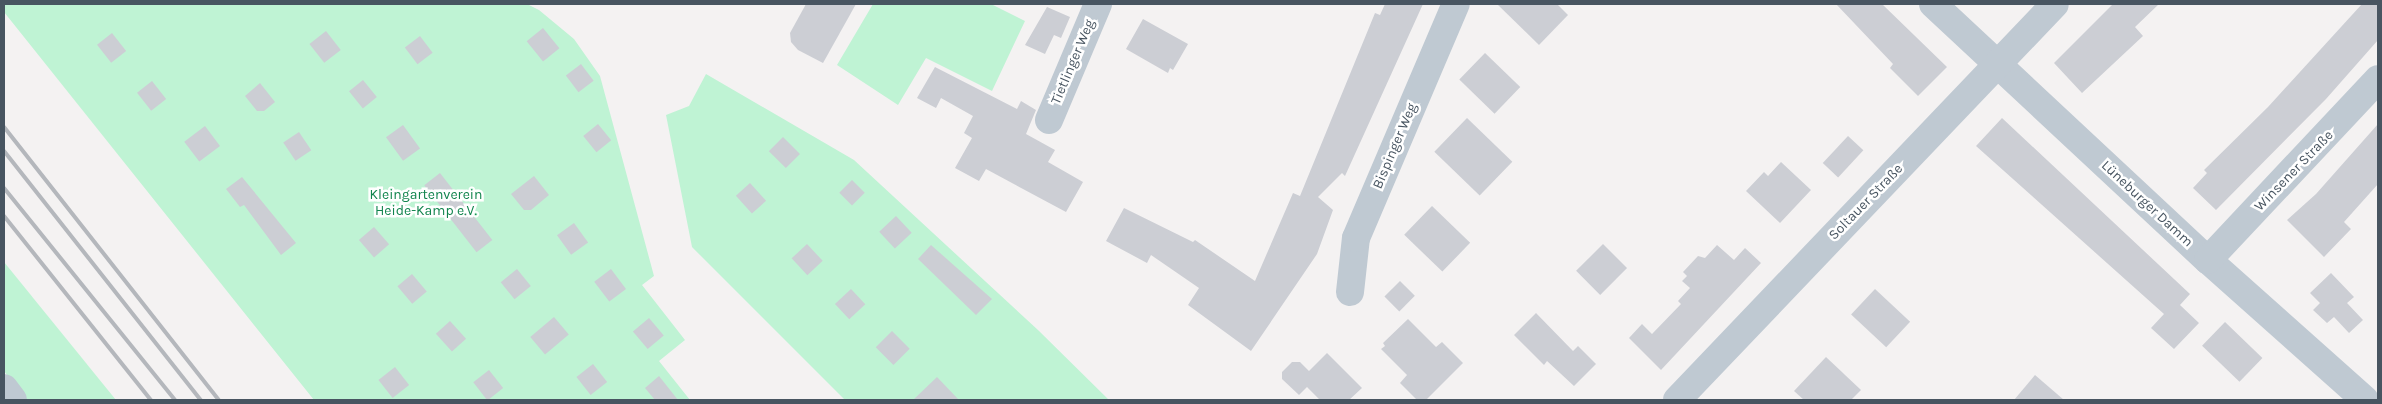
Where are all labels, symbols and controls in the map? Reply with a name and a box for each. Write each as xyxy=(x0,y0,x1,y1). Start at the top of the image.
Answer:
street label: Tietlinger Weg xyxy=(1048,17,1098,107)
street label: Bispinger Weg xyxy=(1369,101,1421,191)
street label: Winsener Straße xyxy=(2251,127,2337,215)
street label: Lüneburger Damm xyxy=(2098,157,2196,251)
street label: Soltauer Straße xyxy=(1825,160,1907,244)
park label: Kleingartenverein Heide-Kamp e.V. xyxy=(370,187,482,220)

